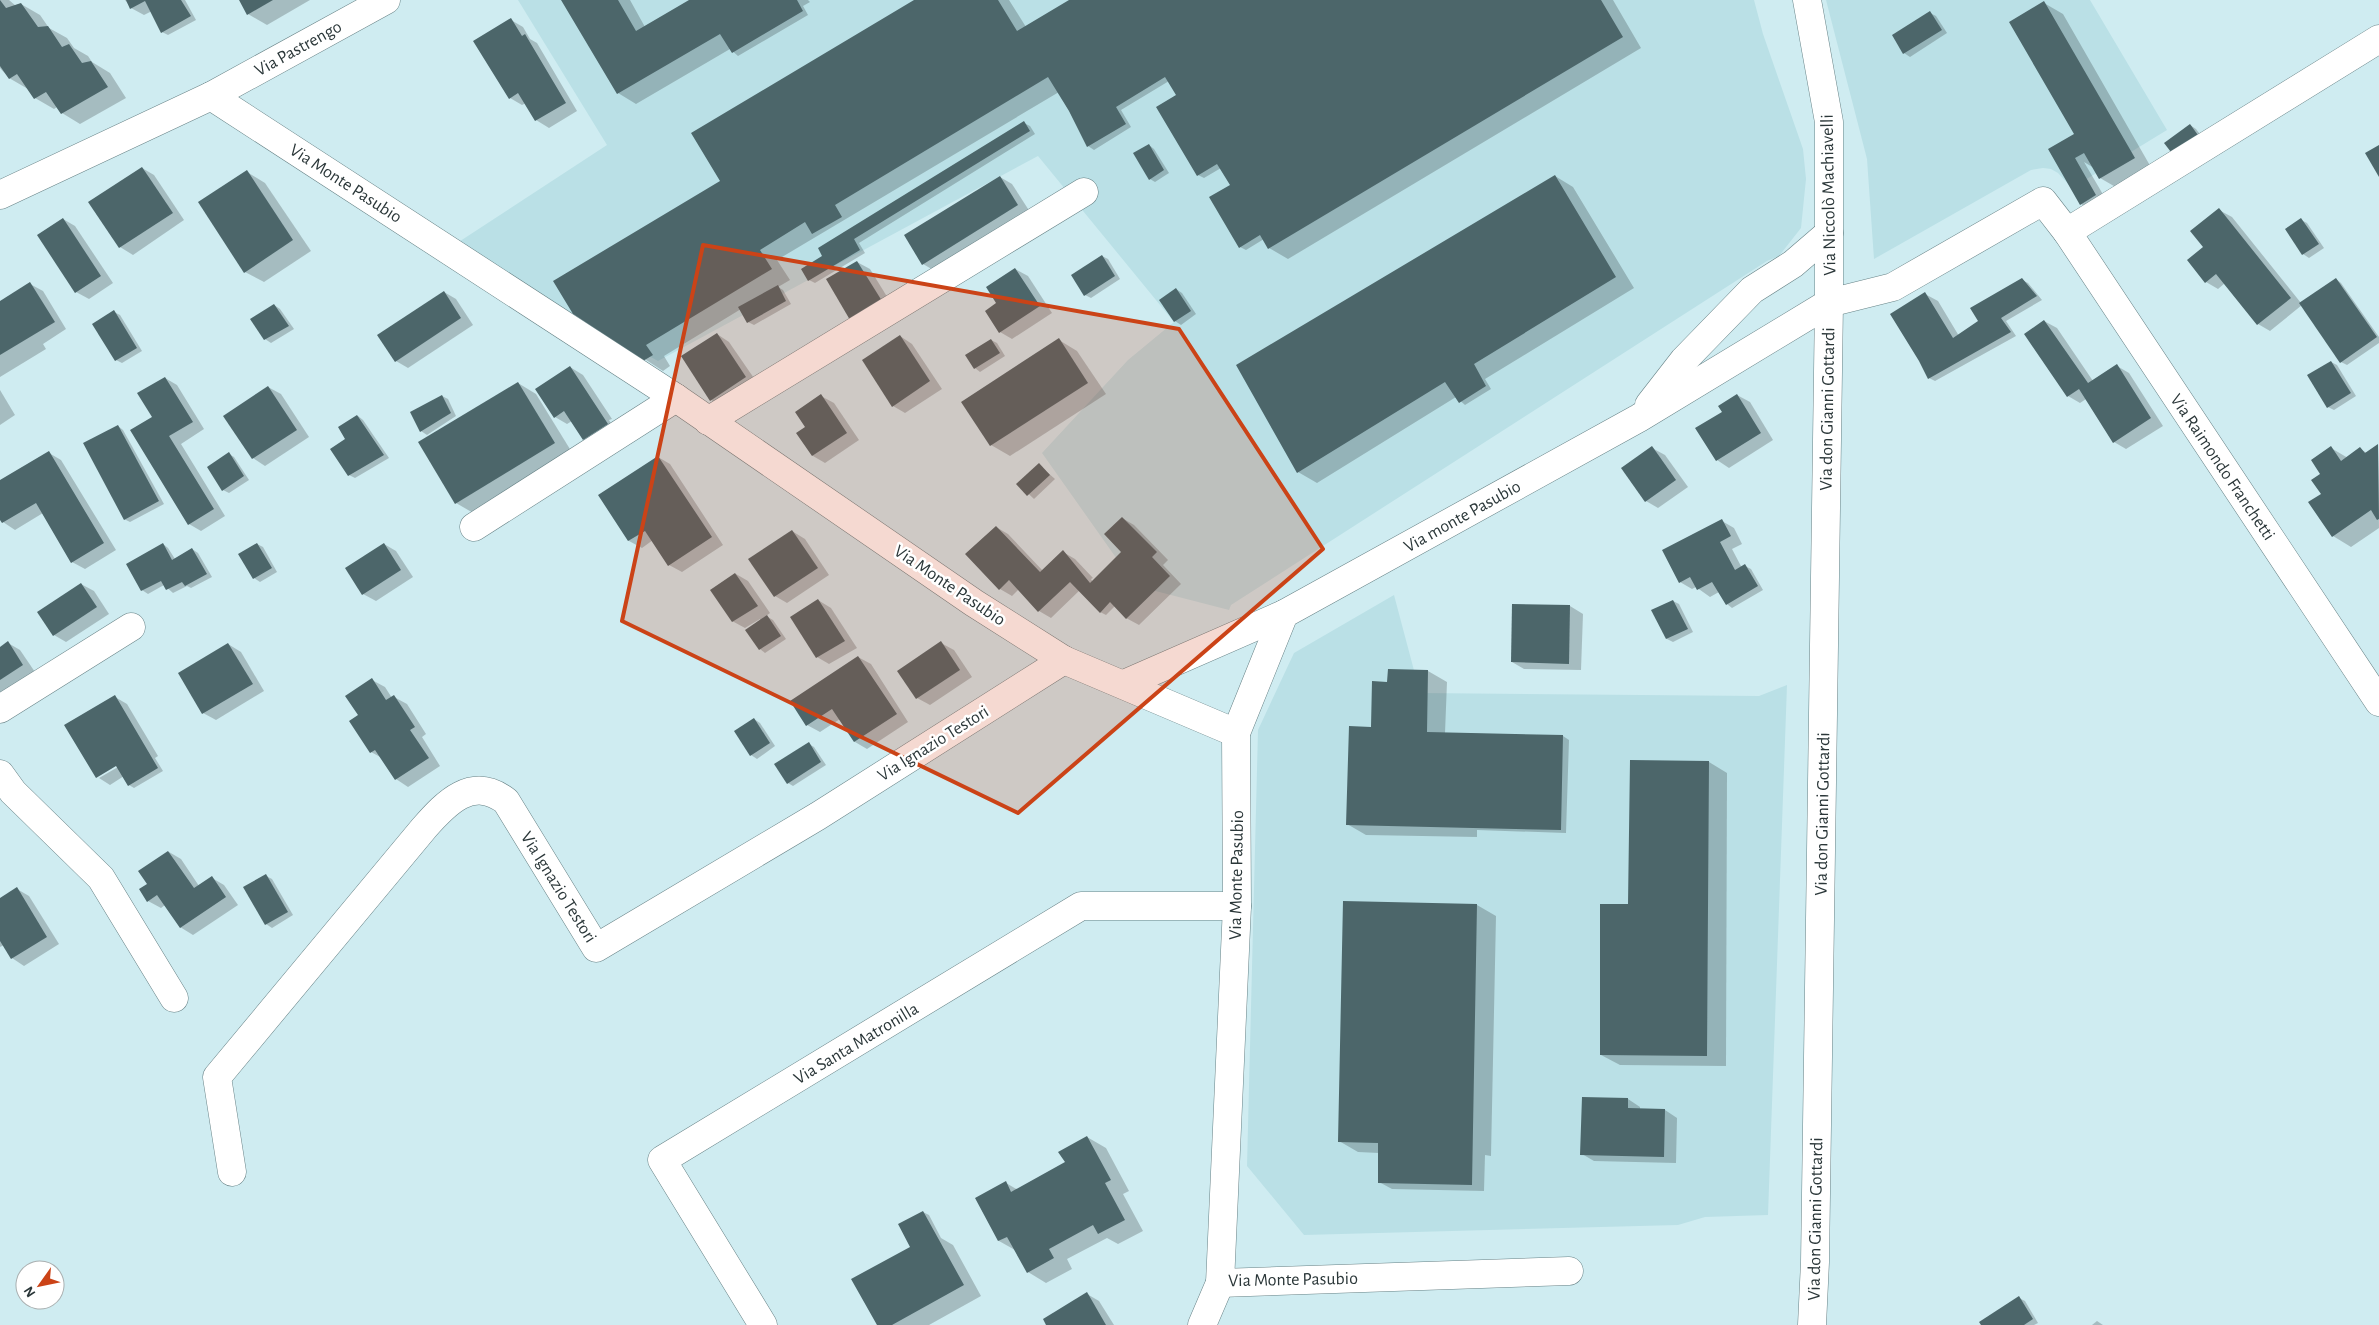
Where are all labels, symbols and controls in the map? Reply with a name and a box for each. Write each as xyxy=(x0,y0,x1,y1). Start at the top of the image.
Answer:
street label: Via Pastrengo xyxy=(252,18,345,80)
street label: Via Niccolò Machiavelli xyxy=(1819,114,1839,276)
street label: Via Monte Pasubio xyxy=(286,141,405,227)
street label: Via don Gianni Gottardi xyxy=(1818,327,1838,491)
street label: Via Raimondo Franchetti xyxy=(2167,391,2278,544)
street label: Via monte Pasubio xyxy=(1401,477,1524,556)
street label: Via Monte Pasubio xyxy=(891,542,1008,630)
street label: Via Ignazio Testori xyxy=(875,703,992,785)
street label: Via don Gianni Gottardi xyxy=(1813,732,1833,896)
street label: Via Monte Pasubio xyxy=(1227,810,1247,940)
street label: Via Ignazio Testori xyxy=(517,829,599,946)
street label: Via Santa Matronilla xyxy=(791,1000,922,1088)
street label: Via don Gianni Gottardi xyxy=(1806,1137,1826,1301)
north arrow xyxy=(15,1260,65,1310)
street label: Via Monte Pasubio xyxy=(1228,1270,1358,1290)
text: N xyxy=(21,1284,38,1299)

